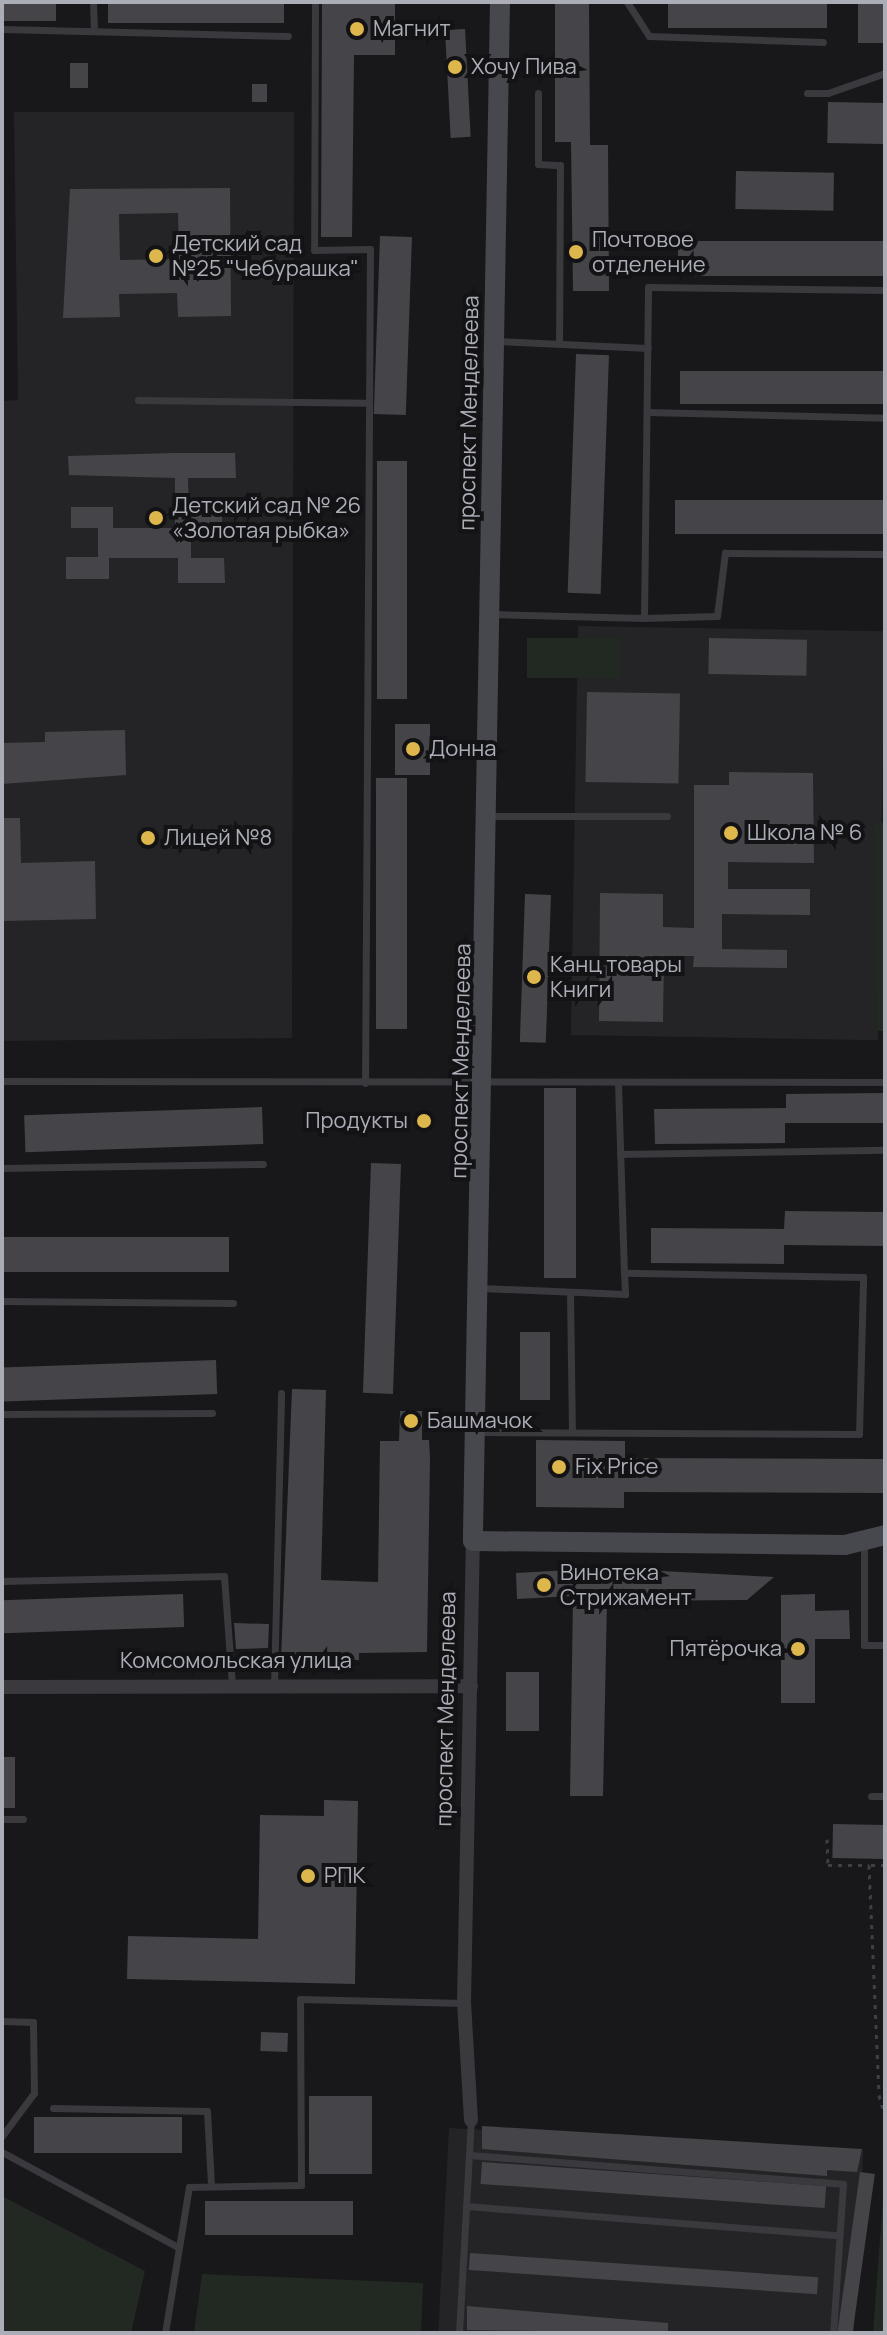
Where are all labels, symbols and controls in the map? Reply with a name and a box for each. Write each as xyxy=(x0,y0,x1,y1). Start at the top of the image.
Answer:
place label: Магнит xyxy=(373,16,451,42)
marker: Магнит xyxy=(348,20,366,38)
place label: Хочу Пива xyxy=(471,54,577,80)
marker: Хочу Пива xyxy=(446,58,464,76)
place label: Почтовое отделение xyxy=(592,226,706,278)
place label: Детский сад №25 "Чебурашка" xyxy=(172,230,359,282)
marker: Почтовое отделение xyxy=(567,243,585,261)
marker: Детский сад №25 "Чебурашка" xyxy=(147,247,165,265)
street label: проспект Менделеева xyxy=(454,295,484,531)
place label: Детский сад № 26 «Золотая рыбка» xyxy=(172,492,361,544)
marker: Детский сад № 26 «Золотая рыбка» xyxy=(147,509,165,527)
place label: Донна xyxy=(429,736,496,762)
marker: Донна xyxy=(404,740,422,758)
place label: Школа № 6 xyxy=(747,820,862,846)
marker: Школа № 6 xyxy=(722,824,740,842)
place label: Лицей №8 xyxy=(164,825,272,851)
marker: Лицей №8 xyxy=(139,829,157,847)
street label: проспект Менделеева xyxy=(446,943,476,1179)
place label: Канц товары Книги xyxy=(550,951,682,1002)
marker: Канц товары Книги xyxy=(525,968,543,986)
place label: Продукты xyxy=(305,1108,408,1134)
marker: Продукты xyxy=(415,1112,433,1130)
place label: Башмачок xyxy=(427,1408,533,1434)
marker: Башмачок xyxy=(402,1412,420,1430)
place label: Fix Price xyxy=(575,1454,658,1480)
marker: Fix Price xyxy=(550,1458,568,1476)
place label: Винотека Стрижамент xyxy=(560,1559,692,1610)
marker: Винотека Стрижамент xyxy=(535,1576,553,1594)
street label: проспект Менделеева xyxy=(431,1591,461,1827)
place label: Пятёрочка xyxy=(669,1636,782,1662)
marker: Пятёрочка xyxy=(789,1640,807,1658)
street label: Комсомольская улица xyxy=(120,1648,352,1674)
place label: РПК xyxy=(324,1863,366,1889)
marker: РПК xyxy=(299,1867,317,1885)

